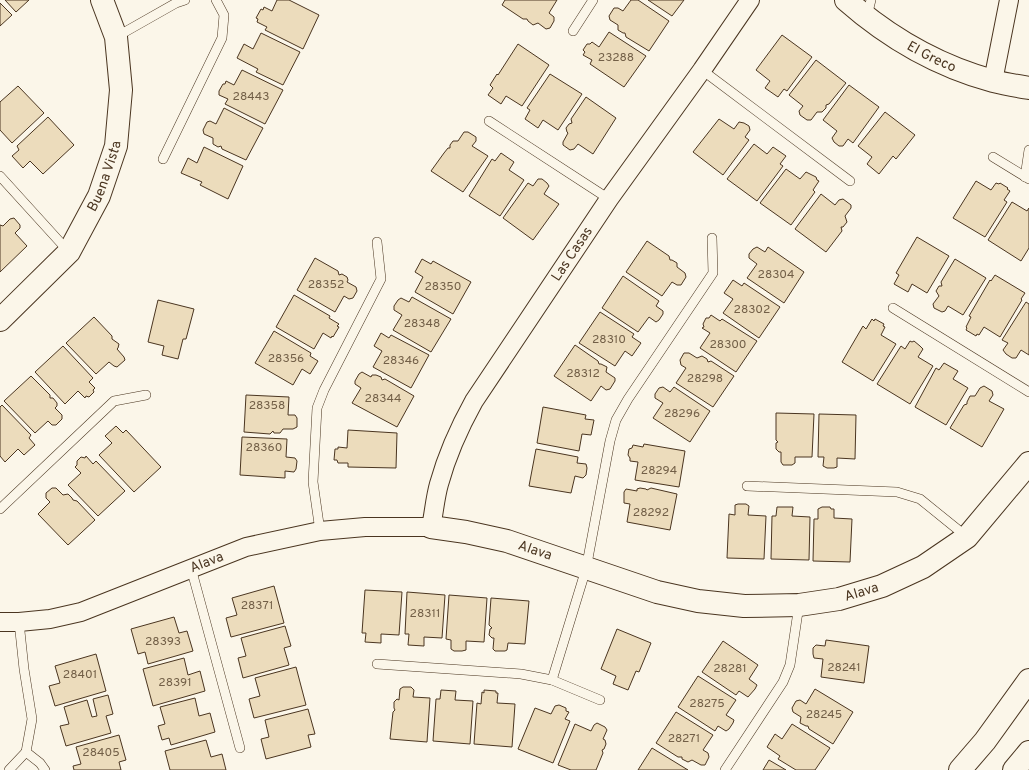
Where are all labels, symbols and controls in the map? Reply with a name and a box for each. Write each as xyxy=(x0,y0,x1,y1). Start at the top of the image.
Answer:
street label: El Greco xyxy=(904,38,959,76)
house number: 23288 xyxy=(598,50,634,66)
house number: 28443 xyxy=(233,89,269,105)
street label: Buena Vista xyxy=(84,140,125,215)
street label: Las Casas xyxy=(548,224,597,284)
house number: 28304 xyxy=(758,267,794,283)
house number: 28352 xyxy=(308,277,344,293)
house number: 28350 xyxy=(424,279,462,295)
house number: 28302 xyxy=(734,302,770,318)
house number: 28348 xyxy=(404,316,440,332)
house number: 28310 xyxy=(592,332,626,348)
house number: 28300 xyxy=(709,337,747,353)
house number: 28356 xyxy=(268,351,304,367)
house number: 28346 xyxy=(383,353,419,369)
house number: 28312 xyxy=(566,366,600,382)
house number: 28298 xyxy=(687,371,723,387)
house number: 28344 xyxy=(365,391,401,407)
house number: 28358 xyxy=(249,398,285,414)
house number: 28296 xyxy=(664,406,700,422)
house number: 28360 xyxy=(246,440,282,456)
house number: 28294 xyxy=(641,463,677,479)
house number: 28292 xyxy=(633,505,669,521)
street label: Alava xyxy=(516,537,554,564)
street label: Alava xyxy=(187,548,226,577)
street label: Alava xyxy=(842,579,881,605)
house number: 28371 xyxy=(241,598,273,614)
house number: 28311 xyxy=(410,606,440,622)
house number: 28393 xyxy=(145,634,181,650)
house number: 28241 xyxy=(827,660,861,676)
house number: 28281 xyxy=(713,661,747,677)
house number: 28401 xyxy=(63,667,97,683)
house number: 28391 xyxy=(158,675,192,691)
house number: 28275 xyxy=(689,696,725,712)
house number: 28245 xyxy=(806,707,842,723)
house number: 28271 xyxy=(668,731,700,747)
house number: 28405 xyxy=(82,745,120,761)

